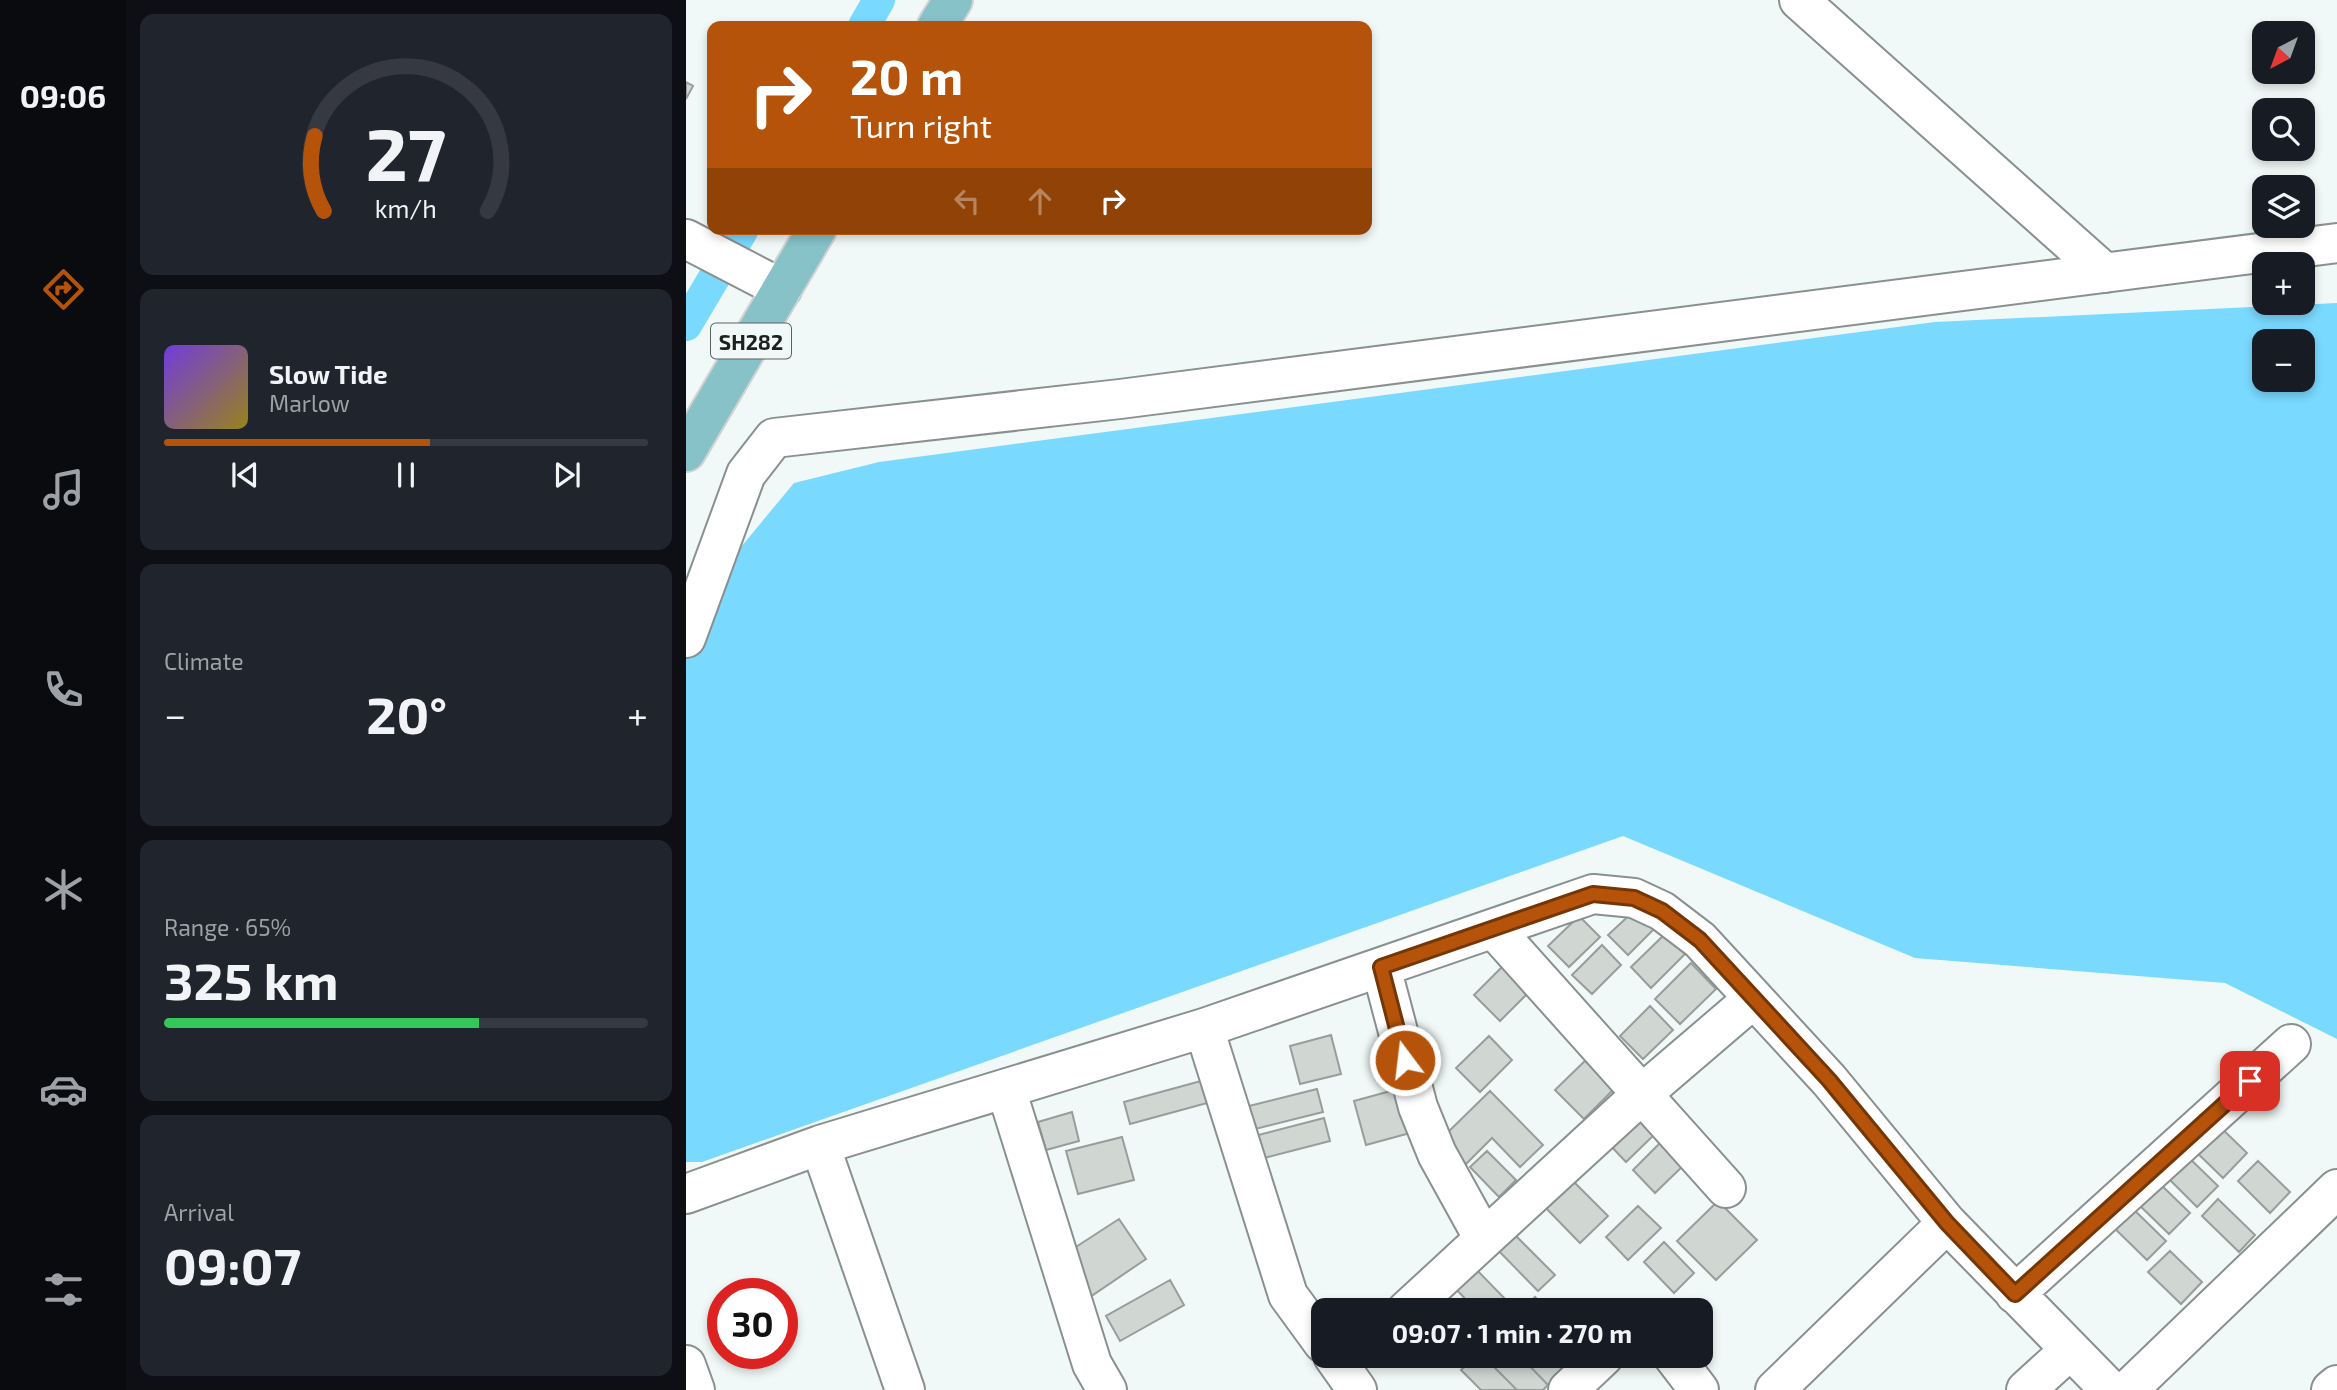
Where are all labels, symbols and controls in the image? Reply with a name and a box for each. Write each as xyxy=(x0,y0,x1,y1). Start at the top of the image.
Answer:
north arrow xyxy=(2252,21,2315,84)
map controls xyxy=(2252,21,2315,392)
text: 20 m xyxy=(850,46,963,105)
icon: right xyxy=(735,49,826,140)
text: 09:06 xyxy=(20,76,106,114)
button: search xyxy=(2252,98,2315,161)
text: Turn right xyxy=(850,106,992,144)
text: 27 xyxy=(366,108,446,196)
button: layers xyxy=(2252,175,2315,238)
icon: left xyxy=(948,182,986,220)
icon: ahead xyxy=(1021,182,1059,220)
icon: right xyxy=(1094,182,1132,220)
text: km/h xyxy=(375,192,437,222)
button: + xyxy=(2252,252,2315,315)
icon: directions xyxy=(39,265,88,314)
road number: SH282 xyxy=(711,324,791,358)
button: − xyxy=(2252,329,2315,392)
text: Slow Tide xyxy=(269,358,388,389)
text: Marlow xyxy=(269,389,350,417)
icon: previous xyxy=(226,456,264,494)
icon: pause xyxy=(387,456,425,494)
icon: next xyxy=(548,456,586,494)
icon: music xyxy=(39,465,88,514)
text: Climate xyxy=(164,647,244,675)
icon: phone xyxy=(39,665,88,714)
text: 20° xyxy=(366,682,447,744)
text: − xyxy=(164,691,186,737)
text: + xyxy=(627,691,648,737)
icon: climate xyxy=(39,865,88,914)
text: Range · 65% xyxy=(164,913,291,941)
text: 325 km xyxy=(164,948,339,1010)
position arrow xyxy=(1368,1023,1442,1097)
pin xyxy=(2220,1051,2280,1111)
icon: arrive xyxy=(2231,1062,2269,1100)
icon: car xyxy=(39,1065,88,1114)
text: Arrival xyxy=(164,1198,234,1226)
text: 09:07 xyxy=(164,1233,301,1295)
icon: filters xyxy=(39,1265,88,1314)
speed limit sign: 30 xyxy=(707,1278,798,1369)
text: 09:07 · 1 min · 270 m xyxy=(1392,1317,1632,1348)

